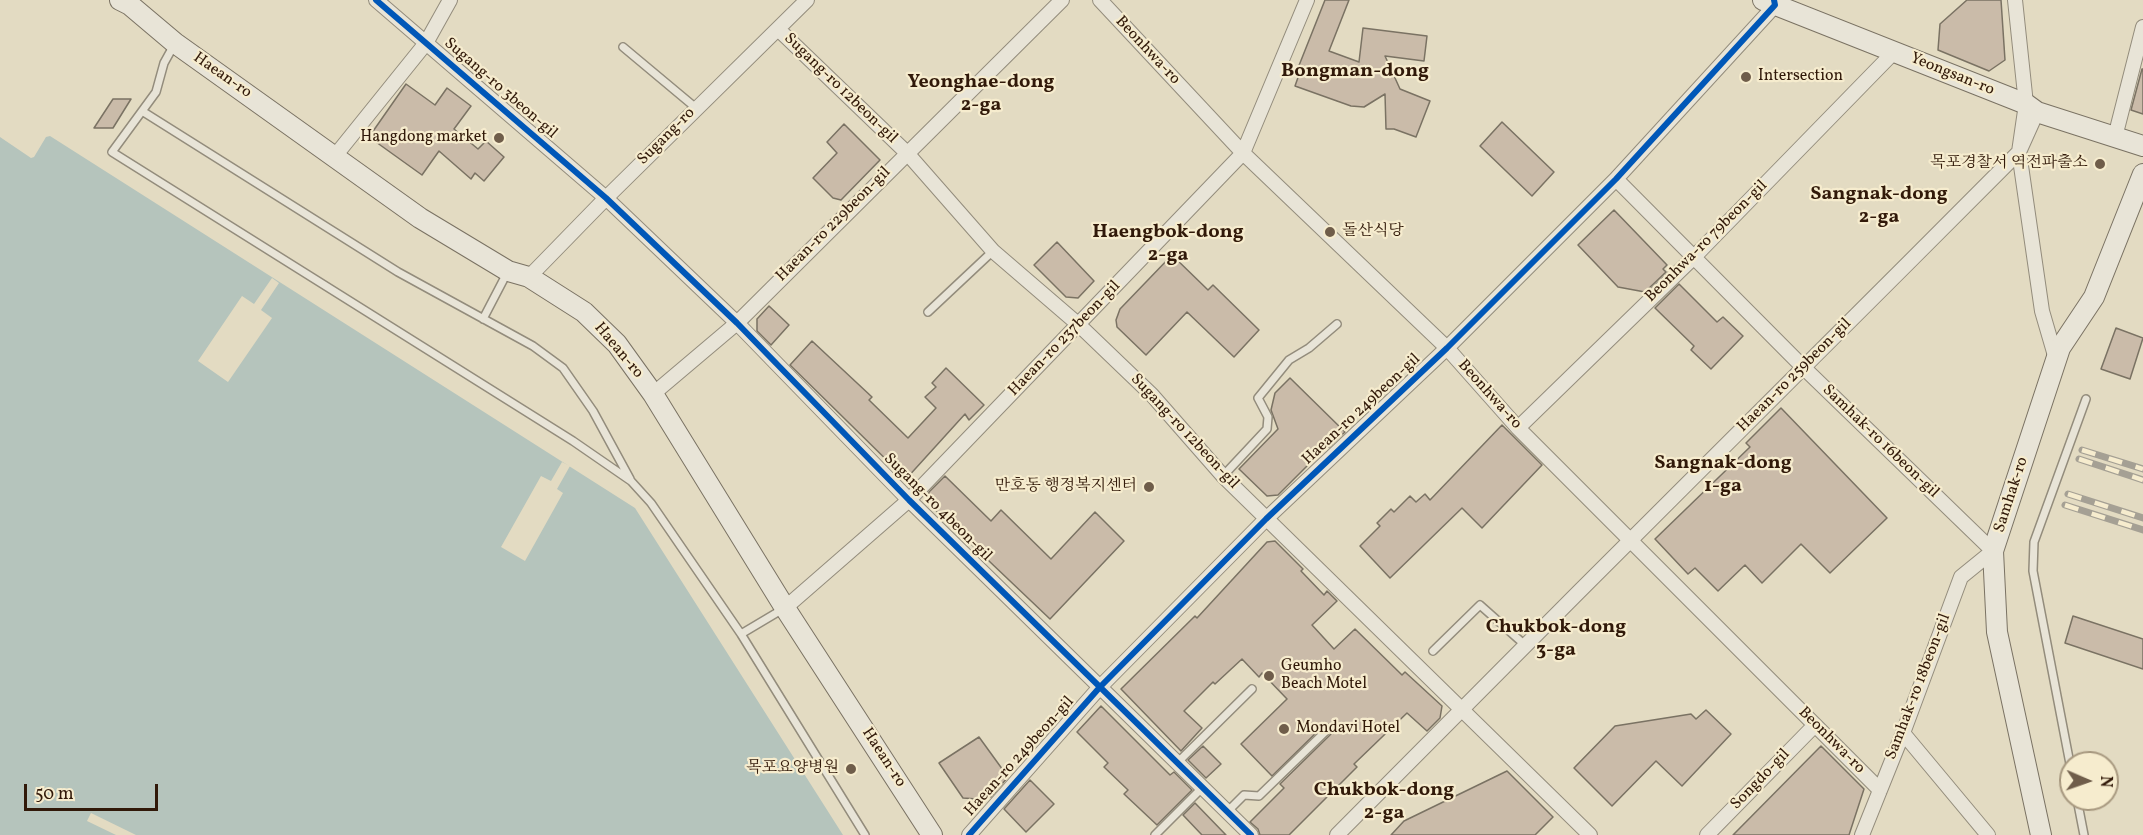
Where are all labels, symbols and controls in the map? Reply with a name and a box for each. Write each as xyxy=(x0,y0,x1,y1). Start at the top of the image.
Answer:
street label: Beonhwa-ro xyxy=(1110,13,1184,89)
street label: Sugang-ro 12beon-gil xyxy=(779,30,901,148)
street label: Sugang-ro 3beon-gil xyxy=(439,35,561,143)
street label: Haean-ro xyxy=(189,49,255,103)
street label: Yeongsan-ro xyxy=(1907,49,1997,101)
district label: Bongman-dong xyxy=(1281,60,1429,84)
place label: Intersection xyxy=(1758,67,1843,87)
marker: Intersection xyxy=(1739,70,1753,84)
district label: Yeonghae-dong 2-ga xyxy=(907,71,1055,118)
street label: Sugang-ro xyxy=(634,104,700,170)
place label: Hangdong market xyxy=(360,128,487,148)
marker: Hangdong market xyxy=(492,131,506,145)
place label: 목포경찰서 역전파출소 xyxy=(1930,154,2088,174)
marker: 목포경찰서 역전파출소 xyxy=(2093,157,2107,171)
street label: Haean-ro 229beon-gil xyxy=(773,164,895,286)
street label: Beonhwa-ro 79beon-gil xyxy=(1642,177,1772,307)
district label: Sangnak-dong 2-ga xyxy=(1810,183,1948,230)
district label: Haengbok-dong 2-ga xyxy=(1092,221,1244,268)
place label: 돌산식당 xyxy=(1342,222,1404,242)
marker: 돌산식당 xyxy=(1323,225,1337,239)
street label: Haean-ro 237beon-gil xyxy=(1005,277,1125,401)
street label: Haean-ro 259beon-gil xyxy=(1734,315,1856,437)
street label: Haean-ro xyxy=(589,319,647,383)
street label: Haean-ro 249beon-gil xyxy=(1299,350,1425,470)
street label: Beonhwa-ro xyxy=(1453,356,1525,434)
street label: Sugang-ro 12beon-gil xyxy=(1126,370,1242,494)
street label: Samhak-ro 16beon-gil xyxy=(1818,381,1942,503)
street label: Sugang-ro 4beon-gil xyxy=(879,450,995,566)
district label: Sangnak-dong 1-ga xyxy=(1654,452,1792,499)
street label: Samhak-ro xyxy=(1991,455,2033,535)
place label: 만호동 행정복지센터 xyxy=(995,477,1137,497)
marker: 만호동 행정복지센터 xyxy=(1142,480,1156,494)
street label: Samhak-ro 18beon-gil xyxy=(1882,611,1956,763)
district label: Chukbok-dong 3-ga xyxy=(1486,616,1626,663)
place label: Geumho Beach Motel xyxy=(1281,657,1367,695)
marker: Geumho Beach Motel xyxy=(1262,669,1276,683)
street label: Haean-ro 249beon-gil xyxy=(961,693,1079,821)
street label: Beonhwa-ro xyxy=(1794,704,1868,778)
place label: Mondavi Hotel xyxy=(1296,719,1400,739)
marker: Mondavi Hotel xyxy=(1277,722,1291,736)
street label: Haean-ro xyxy=(857,725,909,791)
street label: Songdo-gil xyxy=(1727,746,1795,814)
north arrow xyxy=(2059,751,2119,811)
place label: 목포요양병원 xyxy=(746,759,839,779)
marker: 목포요양병원 xyxy=(844,762,858,776)
scale bar xyxy=(27,772,160,810)
text: N xyxy=(2094,775,2116,788)
district label: Chukbok-dong 2-ga xyxy=(1314,779,1454,826)
text: 50 m xyxy=(35,782,74,807)

